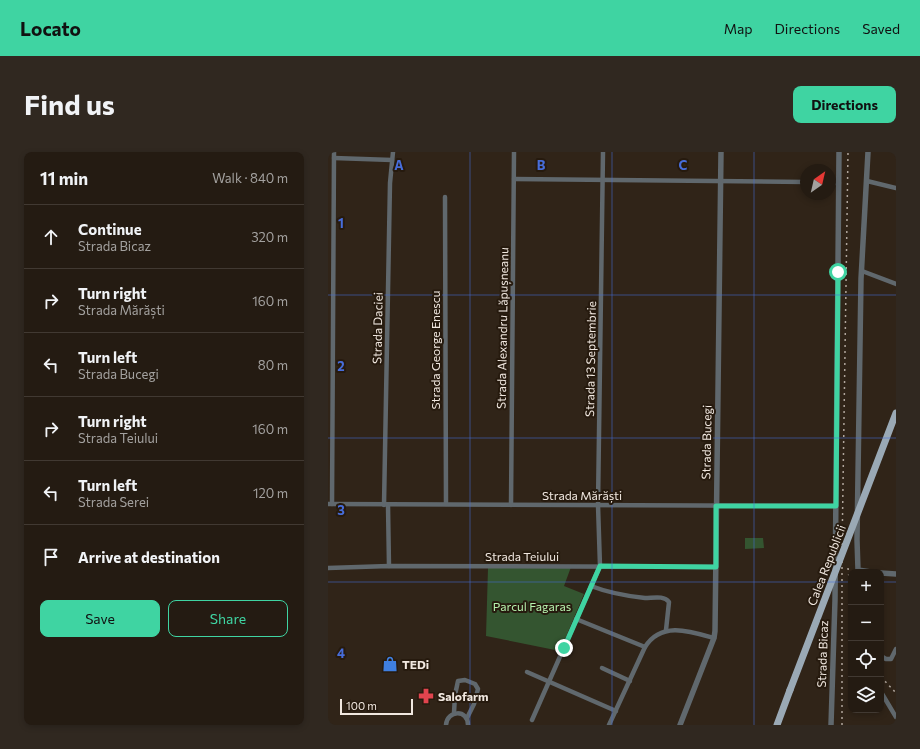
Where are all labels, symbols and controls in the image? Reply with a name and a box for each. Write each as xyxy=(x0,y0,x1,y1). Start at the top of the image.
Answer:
text: Locato xyxy=(20,17,81,40)
text: Map xyxy=(724,20,753,37)
text: Directions xyxy=(775,20,840,37)
text: Saved xyxy=(862,20,900,37)
button: Directions xyxy=(793,86,896,123)
text: Find us xyxy=(24,87,115,121)
text: A xyxy=(394,157,404,173)
text: B xyxy=(537,157,546,173)
text: C xyxy=(679,157,688,173)
north arrow xyxy=(800,164,836,200)
text: 11 min xyxy=(40,168,88,189)
text: Walk · 840 m xyxy=(212,170,288,186)
text: 1 xyxy=(338,215,344,231)
text: Continue xyxy=(78,220,142,238)
icon: ahead xyxy=(40,226,62,248)
text: 320 m xyxy=(251,229,288,245)
text: Strada Bicaz xyxy=(78,238,151,254)
street label: Strada Alexandru Lăpușneanu xyxy=(494,247,511,409)
route start xyxy=(829,263,847,281)
text: Turn right xyxy=(78,284,147,302)
icon: right xyxy=(40,290,62,312)
street label: Strada George Enescu xyxy=(428,291,442,409)
street label: Strada Daciei xyxy=(369,292,385,364)
text: 160 m xyxy=(252,293,288,309)
street label: Strada 13 Septembrie xyxy=(582,301,598,417)
text: Strada Mărăști xyxy=(78,302,165,318)
text: Turn left xyxy=(78,348,137,366)
icon: left xyxy=(40,354,62,376)
text: 80 m xyxy=(258,357,288,373)
text: 2 xyxy=(337,358,345,374)
text: Strada Bucegi xyxy=(78,366,159,382)
street label: Strada Bucegi xyxy=(698,405,714,479)
text: Turn right xyxy=(78,412,147,430)
icon: right xyxy=(40,418,62,440)
text: 160 m xyxy=(252,421,288,437)
text: Strada Teiului xyxy=(78,430,158,446)
text: Turn left xyxy=(78,476,137,494)
icon: left xyxy=(40,482,62,504)
text: 120 m xyxy=(253,485,288,501)
street label: Strada Mărăști xyxy=(542,488,622,503)
text: Strada Serei xyxy=(78,494,149,510)
text: 3 xyxy=(337,502,345,518)
street label: Calea Republicii xyxy=(804,523,848,607)
icon: arrive xyxy=(40,546,62,568)
text: Arrive at destination xyxy=(78,548,220,566)
street label: Strada Teiului xyxy=(485,549,559,563)
map controls xyxy=(848,569,884,713)
button: + xyxy=(848,569,884,605)
park label: Parcul Fagaras xyxy=(493,599,571,613)
button: Save xyxy=(40,600,160,637)
button: Share xyxy=(168,600,288,637)
button: − xyxy=(848,605,884,641)
street label: Strada Bicaz xyxy=(814,620,830,688)
route end xyxy=(555,639,573,657)
button: locate xyxy=(848,641,884,677)
text: 4 xyxy=(337,645,345,661)
shop icon: TEDi xyxy=(381,655,399,673)
place label: TEDi xyxy=(402,657,429,671)
button: layers xyxy=(848,677,884,713)
pharmacy icon: Salofarm xyxy=(417,687,435,705)
place label: Salofarm xyxy=(438,689,488,703)
scale bar xyxy=(340,697,413,716)
text: 100 m xyxy=(346,699,377,712)

